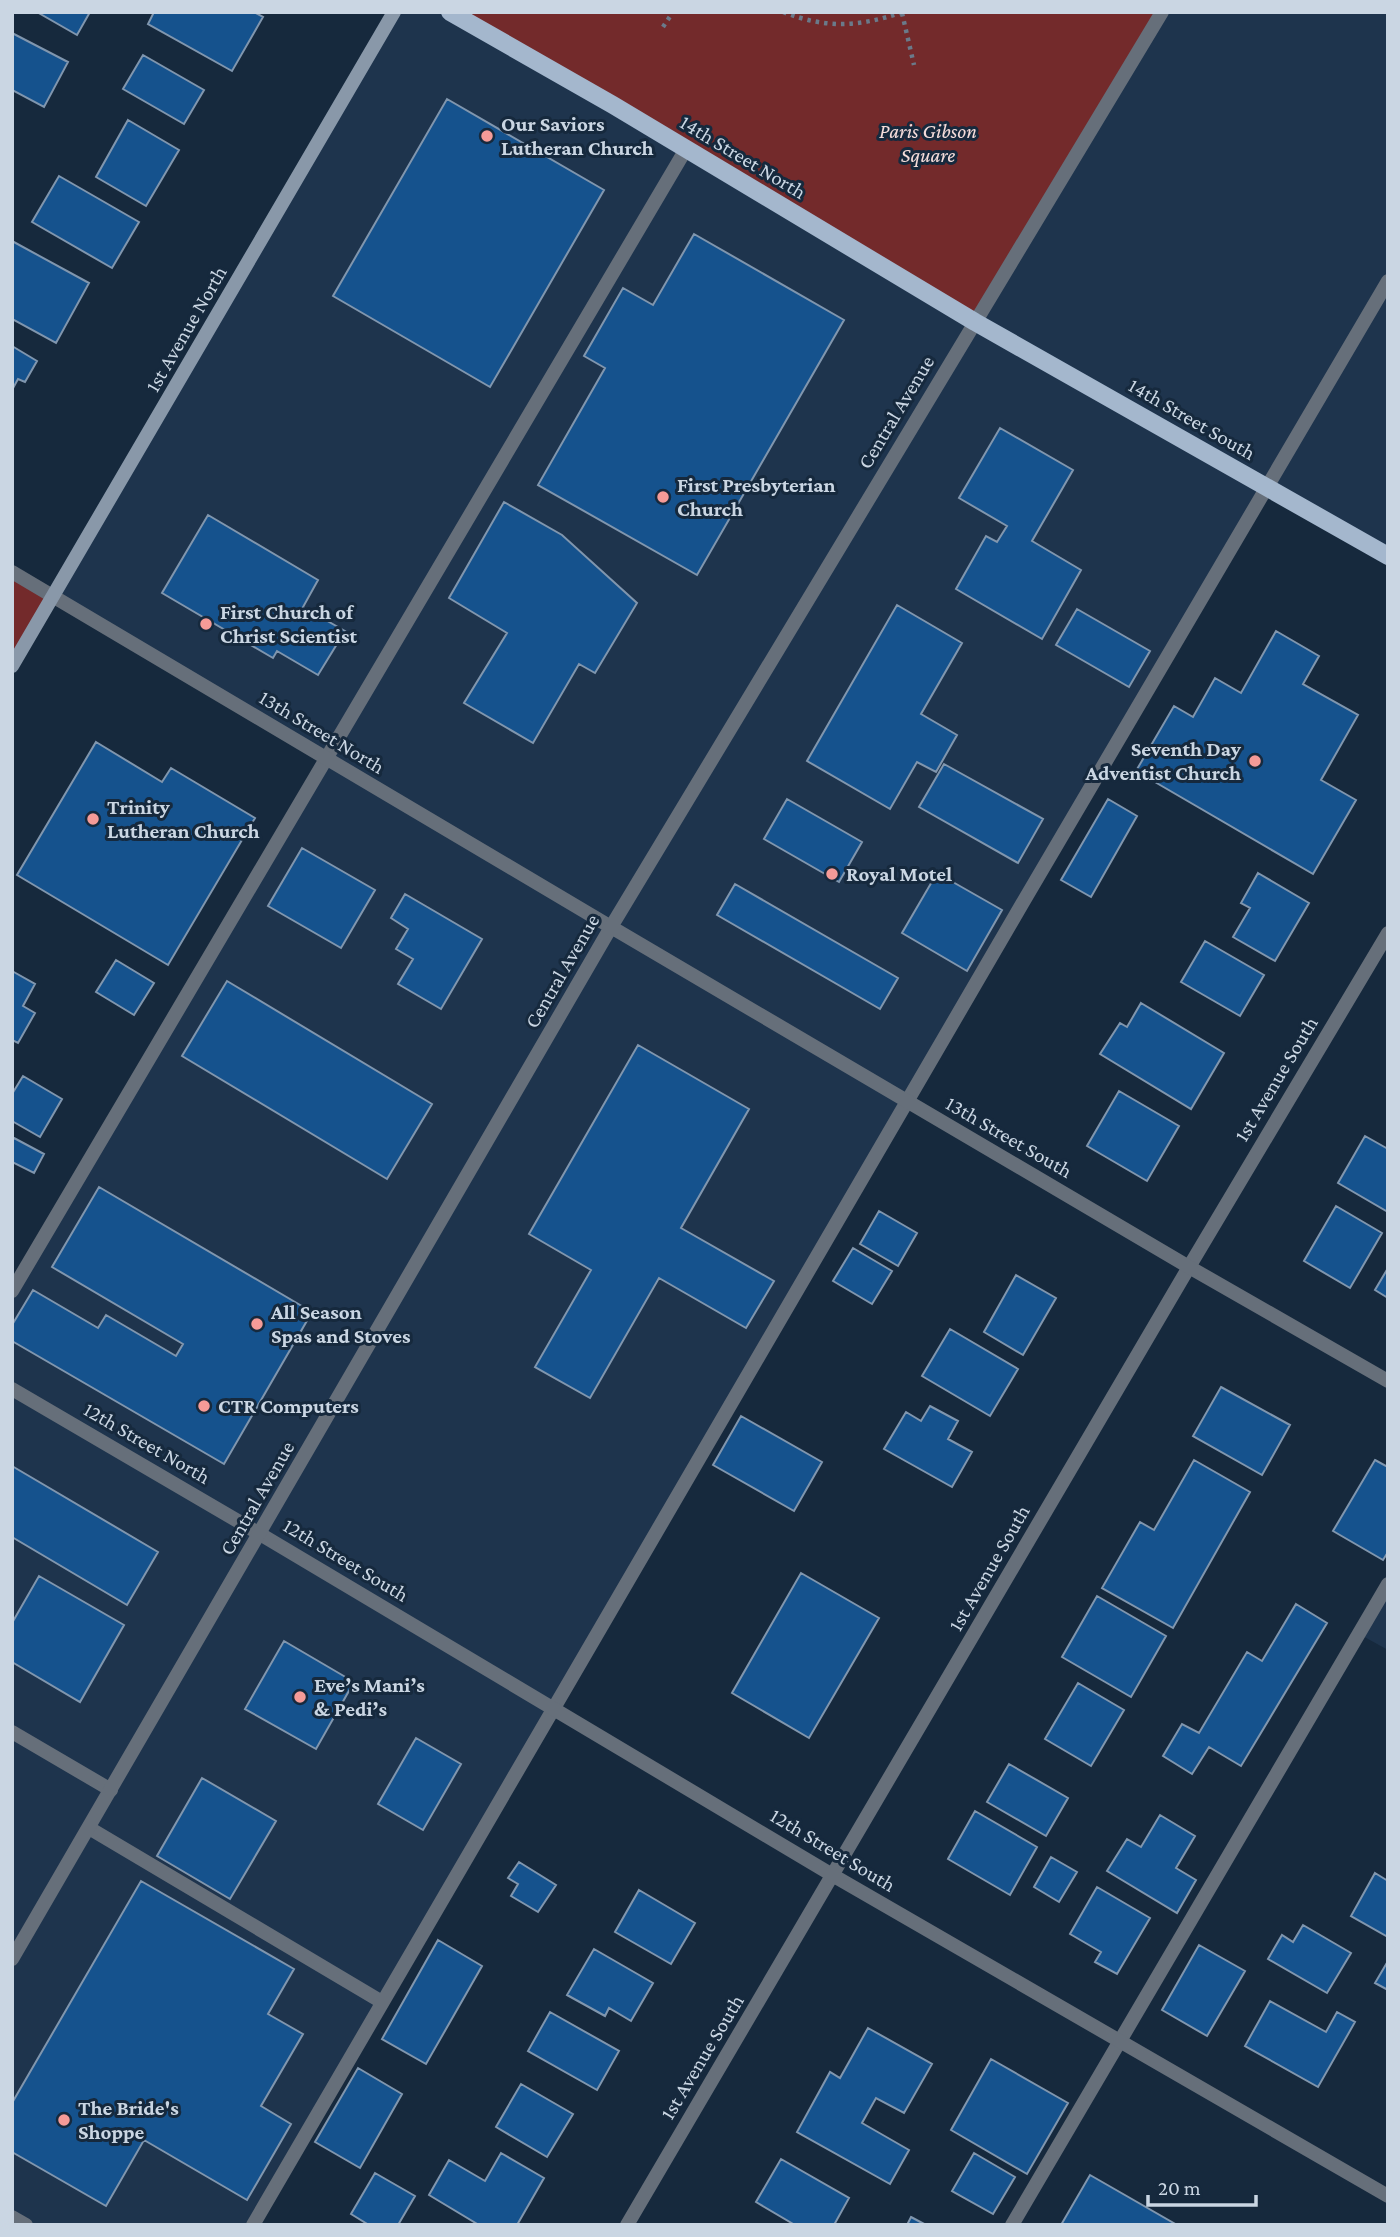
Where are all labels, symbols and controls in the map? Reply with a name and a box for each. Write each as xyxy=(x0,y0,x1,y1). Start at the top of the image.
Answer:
street label: 14th Street North xyxy=(676,110,810,204)
place label: Our Saviors Lutheran Church xyxy=(501,112,654,160)
park label: Paris Gibson Square xyxy=(879,119,977,167)
marker: Our Saviors Lutheran Church xyxy=(479,128,495,144)
street label: 1st Avenue North xyxy=(140,262,232,396)
street label: Central Avenue xyxy=(853,351,939,473)
street label: 14th Street South xyxy=(1124,373,1260,465)
place label: First Presbyterian Church xyxy=(677,473,836,521)
marker: First Presbyterian Church xyxy=(655,489,671,505)
place label: First Church of Christ Scientist xyxy=(220,600,358,648)
marker: First Church of Christ Scientist xyxy=(198,616,214,632)
street label: 13th Street North xyxy=(255,685,389,779)
place label: Seventh Day Adventist Church xyxy=(1085,737,1242,785)
marker: Seventh Day Adventist Church xyxy=(1247,753,1263,769)
place label: Trinity Lutheran Church xyxy=(107,795,260,843)
marker: Trinity Lutheran Church xyxy=(85,811,101,827)
place label: Royal Motel xyxy=(846,862,952,886)
marker: Royal Motel xyxy=(824,866,840,882)
street label: Central Avenue xyxy=(520,910,604,1032)
street label: 1st Avenue South xyxy=(1229,1012,1323,1146)
street label: 13th Street South xyxy=(942,1091,1076,1183)
place label: All Season Spas and Stoves xyxy=(270,1300,411,1348)
marker: All Season Spas and Stoves xyxy=(249,1316,265,1332)
place label: CTR Computers xyxy=(218,1394,359,1418)
street label: 12th Street North xyxy=(79,1397,215,1489)
marker: CTR Computers xyxy=(196,1398,212,1414)
street label: Central Avenue xyxy=(215,1437,299,1559)
street label: 1st Avenue South xyxy=(943,1501,1035,1635)
street label: 12th Street South xyxy=(279,1513,413,1607)
place label: Eve’s Mani’s & Pedi’s xyxy=(314,1673,425,1721)
marker: Eve’s Mani’s & Pedi’s xyxy=(292,1689,308,1705)
street label: 12th Street South xyxy=(766,1803,900,1897)
street label: 1st Avenue South xyxy=(655,1990,749,2124)
place label: The Bride's Shoppe xyxy=(78,2096,179,2144)
marker: The Bride's Shoppe xyxy=(56,2112,72,2128)
scale bar xyxy=(1148,2164,1256,2208)
text: 20 m xyxy=(1158,2176,1201,2200)

